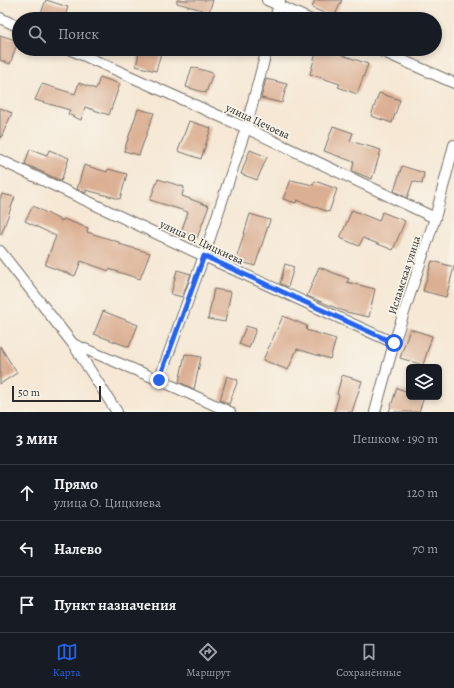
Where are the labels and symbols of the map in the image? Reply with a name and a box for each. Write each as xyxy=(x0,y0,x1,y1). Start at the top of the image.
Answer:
street label: улица Цечоева xyxy=(222,100,293,143)
street label: улица О. Цицкиева xyxy=(157,216,247,269)
street label: Исламская улица xyxy=(385,233,425,316)
route start xyxy=(385,334,403,352)
route end xyxy=(150,371,168,389)
scale bar xyxy=(12,384,101,403)

